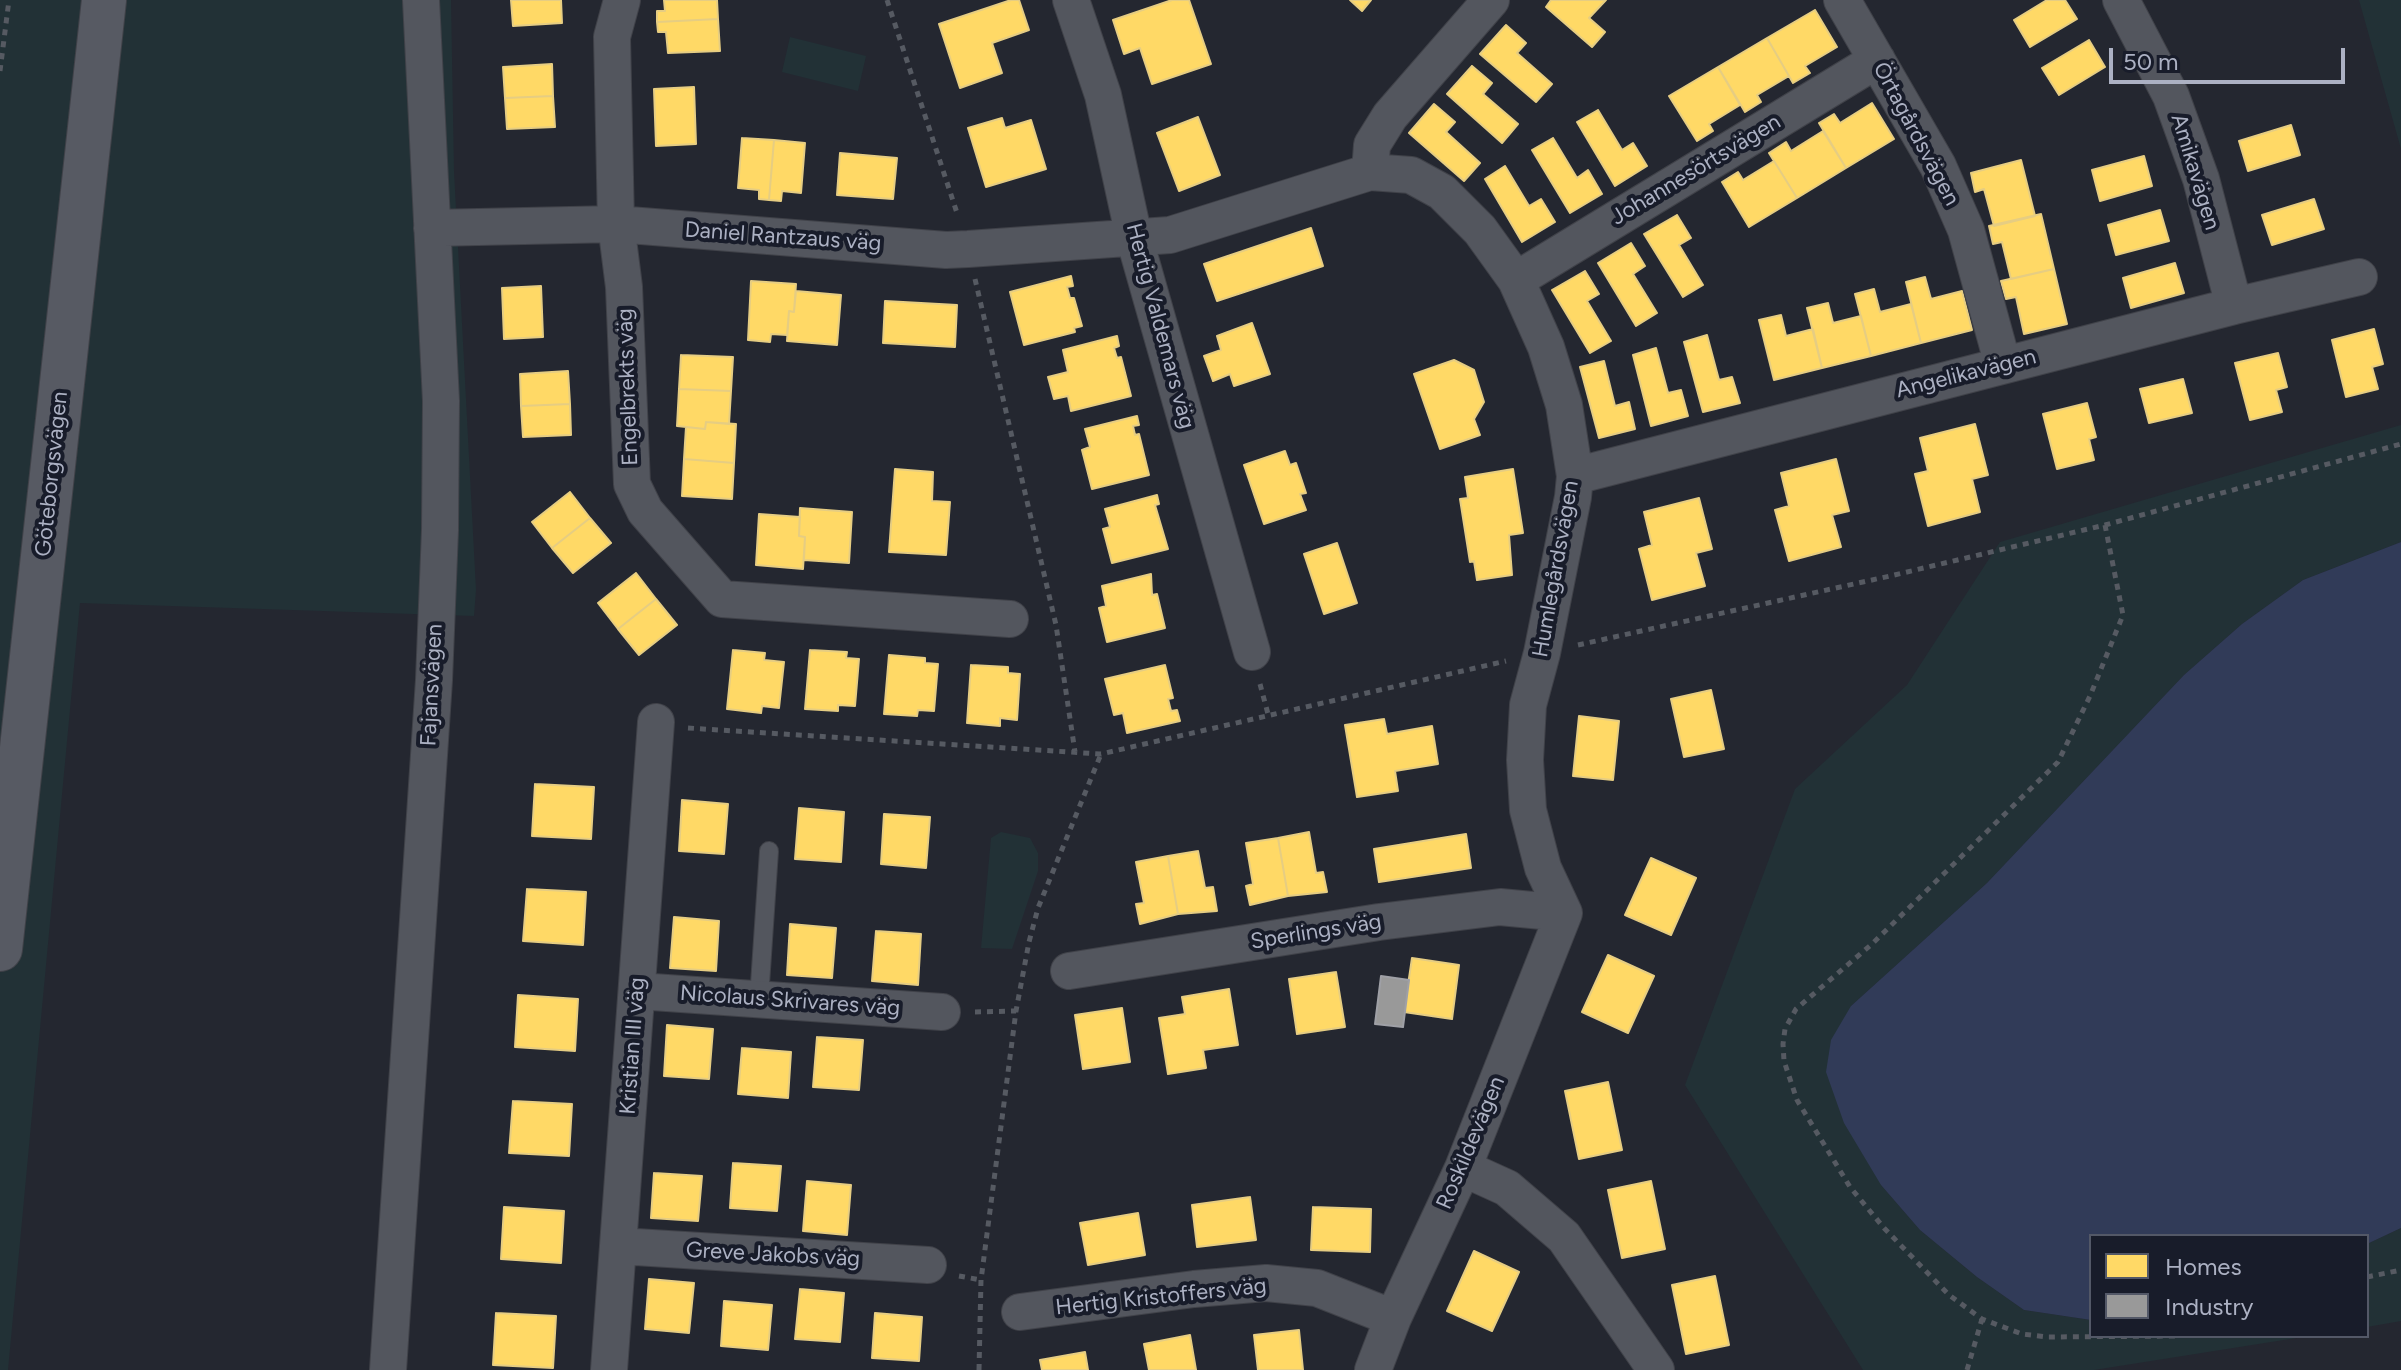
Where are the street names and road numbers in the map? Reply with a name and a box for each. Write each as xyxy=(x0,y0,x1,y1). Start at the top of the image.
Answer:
street label: Örtagårdsvägen xyxy=(1867,58,1965,210)
street label: Johannesörtsvägen xyxy=(1606,109,1786,231)
street label: Amikavägen xyxy=(2165,111,2225,233)
street label: Daniel Rantzaus väg xyxy=(684,217,882,257)
street label: Hertig Valdemars väg xyxy=(1120,220,1200,432)
street label: Engelbrekts väg xyxy=(612,308,644,466)
street label: Angelikavägen xyxy=(1893,344,2039,404)
street label: Göteborgsvägen xyxy=(30,390,74,558)
street label: Humlegårdsvägen xyxy=(1527,479,1585,659)
street label: Fajansvägen xyxy=(416,623,448,747)
street label: Sperlings väg xyxy=(1249,909,1383,955)
street label: Kristian III väg xyxy=(615,977,651,1115)
street label: Nicolaus Skrivares väg xyxy=(679,980,901,1022)
street label: Roskildevägen xyxy=(1431,1073,1511,1213)
street label: Greve Jakobs väg xyxy=(685,1237,861,1273)
street label: Hertig Kristoffers väg xyxy=(1054,1273,1268,1321)

